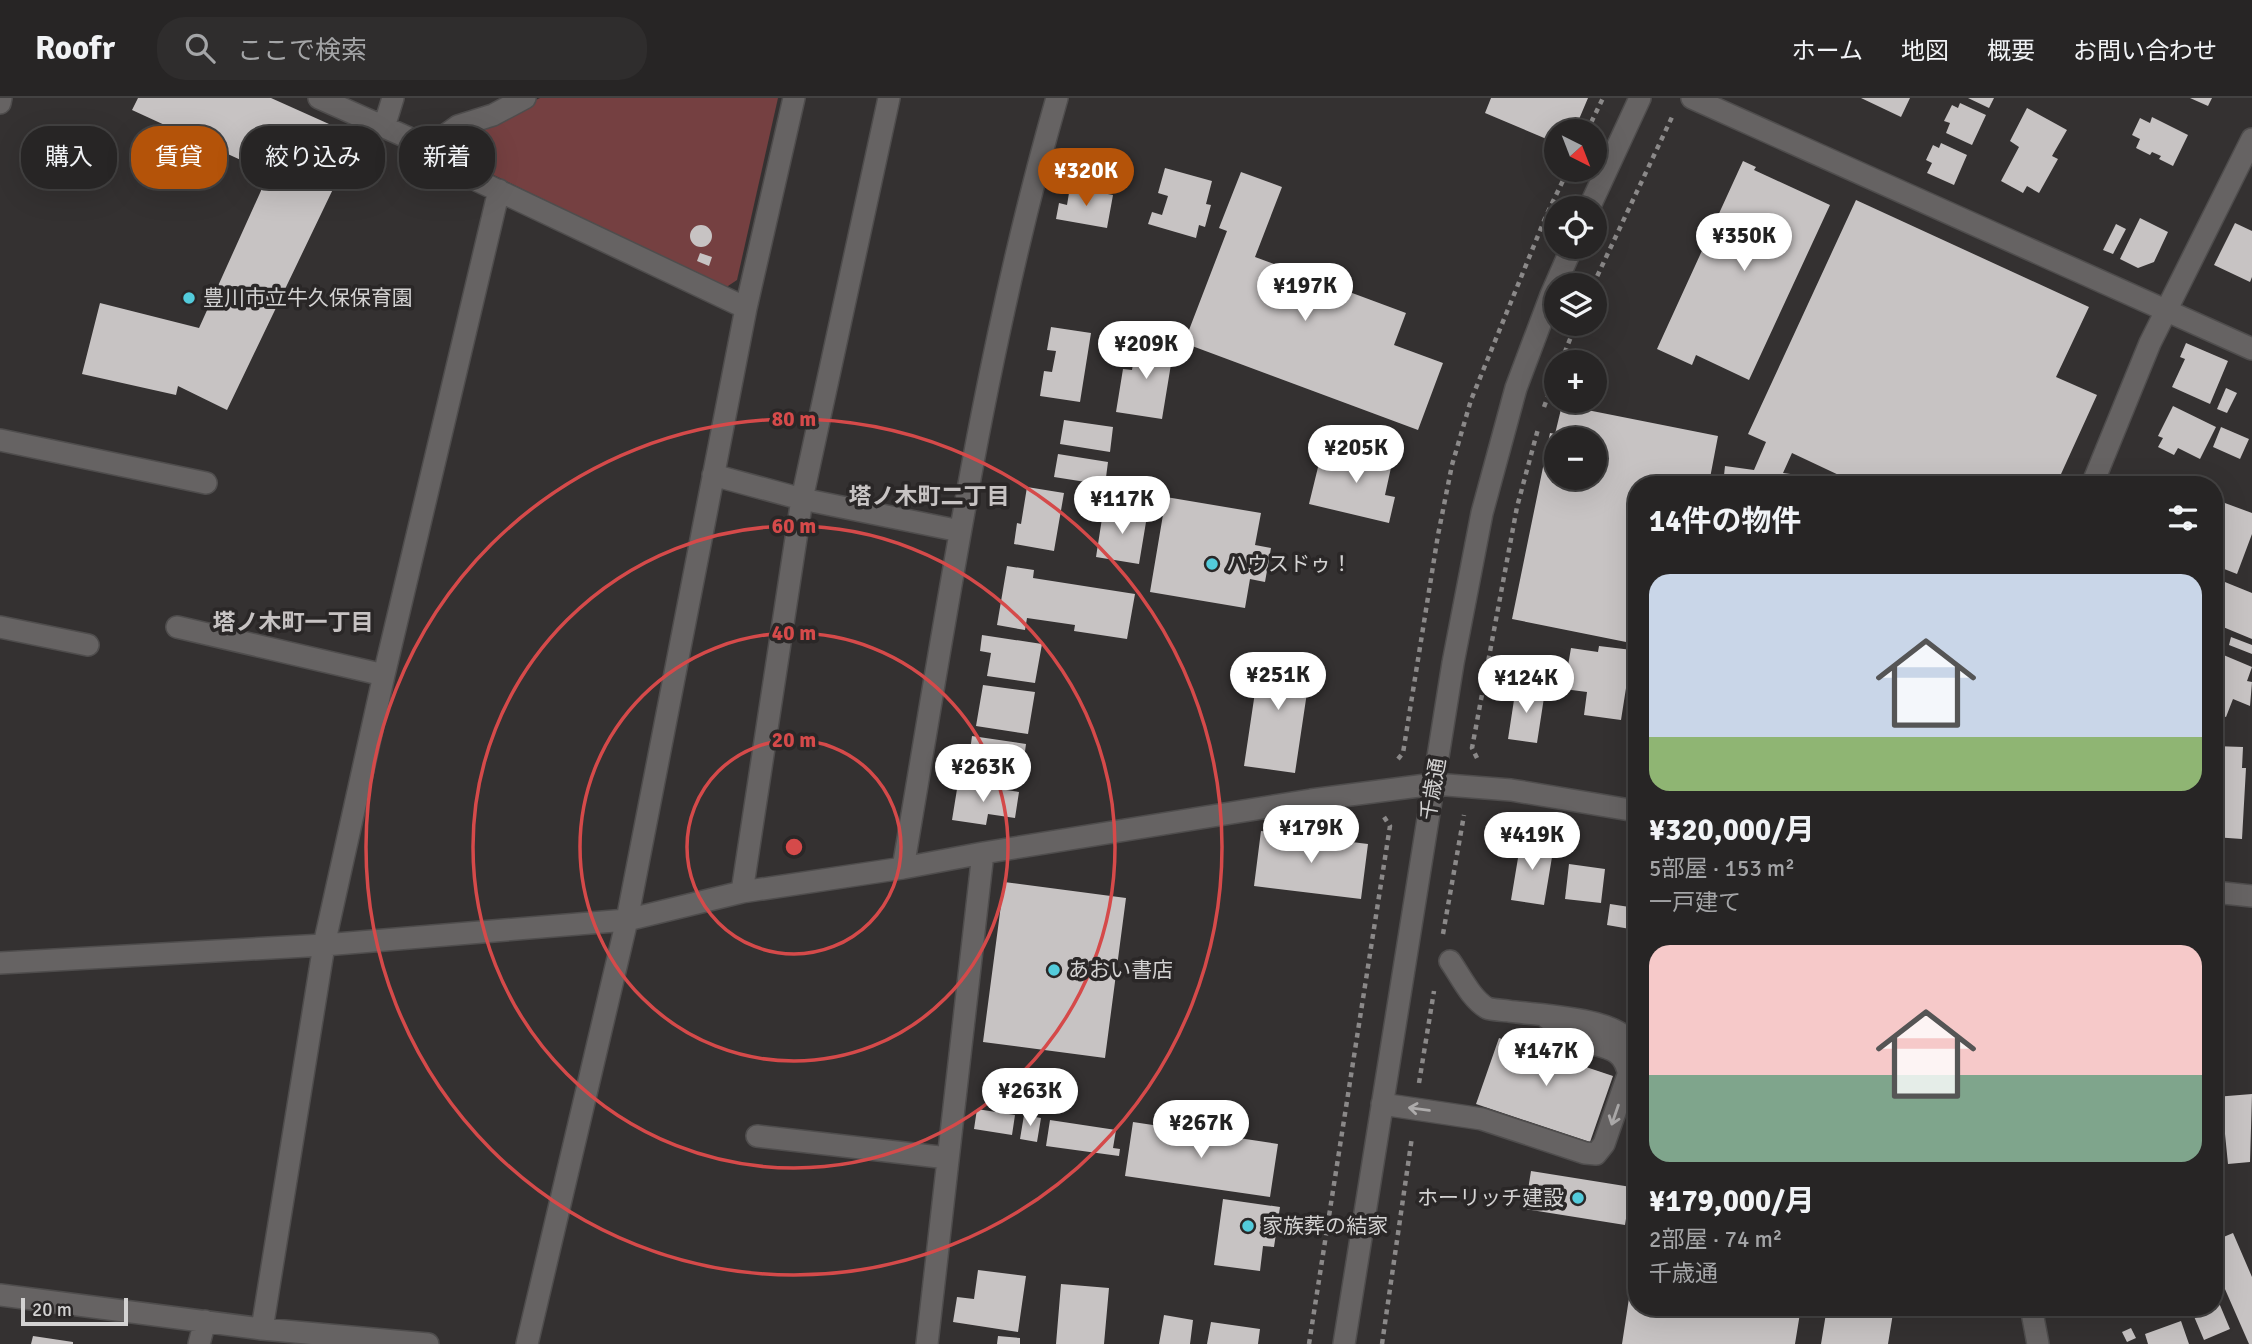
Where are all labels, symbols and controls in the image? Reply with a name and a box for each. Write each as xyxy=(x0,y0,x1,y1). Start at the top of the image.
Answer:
search box xyxy=(157,17,647,80)
text: Roofr xyxy=(35,28,115,69)
icon: search xyxy=(181,29,219,67)
text: ここで検索 xyxy=(237,35,367,67)
text: ホーム xyxy=(1792,36,1863,66)
text: 地図 xyxy=(1901,36,1949,66)
text: 概要 xyxy=(1987,36,2035,66)
text: お問い合わせ xyxy=(2073,36,2217,66)
north arrow xyxy=(1544,119,1606,182)
map controls xyxy=(1544,119,1607,490)
chip: 購入 xyxy=(21,126,117,189)
chip: 賃貸 xyxy=(131,126,227,189)
chip: 絞り込み xyxy=(241,126,385,189)
chip: 新着 xyxy=(399,126,495,189)
pin: ¥320K xyxy=(1037,148,1135,208)
text: ¥320K xyxy=(1054,156,1118,185)
button: locate xyxy=(1544,196,1607,259)
pin: ¥350K xyxy=(1695,214,1793,273)
text: ¥350K xyxy=(1712,221,1776,250)
pin: ¥197K xyxy=(1256,264,1354,323)
text: ¥197K xyxy=(1273,271,1337,300)
button: layers xyxy=(1544,273,1607,336)
place label: 豊川市立牛久保保育園 xyxy=(203,285,413,311)
marker: 豊川市立牛久保保育園 xyxy=(181,290,197,306)
pin: ¥209K xyxy=(1097,322,1195,381)
text: ¥209K xyxy=(1114,329,1178,358)
button: + xyxy=(1544,350,1607,413)
text: 80 m xyxy=(772,406,816,432)
pin: ¥205K xyxy=(1307,426,1405,485)
button: − xyxy=(1544,427,1607,490)
text: ¥205K xyxy=(1324,433,1388,462)
pin: ¥117K xyxy=(1073,476,1171,536)
district label: 塔ノ木町二丁目 xyxy=(849,482,1010,511)
text: ¥117K xyxy=(1090,484,1154,513)
icon: filters xyxy=(2164,499,2202,537)
text: 14件の物件 xyxy=(1649,503,1801,540)
text: 60 m xyxy=(772,513,816,539)
place label: ハウスドゥ！ xyxy=(1226,551,1352,577)
marker: ハウスドゥ！ xyxy=(1204,556,1220,572)
district label: 塔ノ木町一丁目 xyxy=(213,608,374,637)
text: 40 m xyxy=(772,620,816,646)
icon: home xyxy=(1863,620,1989,746)
pin: ¥251K xyxy=(1229,652,1327,712)
pin: ¥124K xyxy=(1477,656,1575,715)
text: ¥251K xyxy=(1246,660,1310,689)
text: ¥124K xyxy=(1494,663,1558,692)
text: 20 m xyxy=(772,727,816,753)
pin: ¥263K xyxy=(934,744,1032,804)
text: ¥263K xyxy=(951,752,1015,781)
street label: 千歳通 xyxy=(1415,756,1451,822)
pin: ¥179K xyxy=(1262,806,1360,865)
pin: ¥419K xyxy=(1483,812,1581,872)
text: ¥320,000/月 xyxy=(1649,812,1815,849)
text: ¥179K xyxy=(1279,813,1343,842)
text: ¥419K xyxy=(1500,820,1564,849)
centre of rings xyxy=(782,835,806,859)
text: 5部屋 · 153 m² xyxy=(1649,854,1795,883)
text: 一戸建て xyxy=(1649,888,1741,917)
place label: あおい書店 xyxy=(1068,957,1173,983)
marker: あおい書店 xyxy=(1046,962,1062,978)
icon: home xyxy=(1863,991,1989,1117)
pin: ¥147K xyxy=(1497,1028,1595,1088)
text: ¥147K xyxy=(1514,1036,1578,1065)
pin: ¥263K xyxy=(981,1068,1079,1128)
text: ¥263K xyxy=(998,1076,1062,1105)
pin: ¥267K xyxy=(1152,1100,1250,1160)
one-way arrow xyxy=(1409,1102,1431,1115)
one-way arrow xyxy=(1608,1103,1620,1125)
text: ¥267K xyxy=(1169,1108,1233,1137)
text: ¥179,000/月 xyxy=(1649,1183,1815,1220)
place label: ホーリッチ建設 xyxy=(1417,1185,1564,1211)
marker: ホーリッチ建設 xyxy=(1570,1190,1586,1206)
place label: 家族葬の結家 xyxy=(1262,1213,1388,1239)
marker: 家族葬の結家 xyxy=(1240,1218,1256,1234)
text: 2部屋 · 74 m² xyxy=(1649,1225,1782,1254)
text: 千歳通 xyxy=(1649,1259,1718,1288)
scale bar xyxy=(21,1295,128,1327)
text: 20 m xyxy=(32,1298,72,1322)

